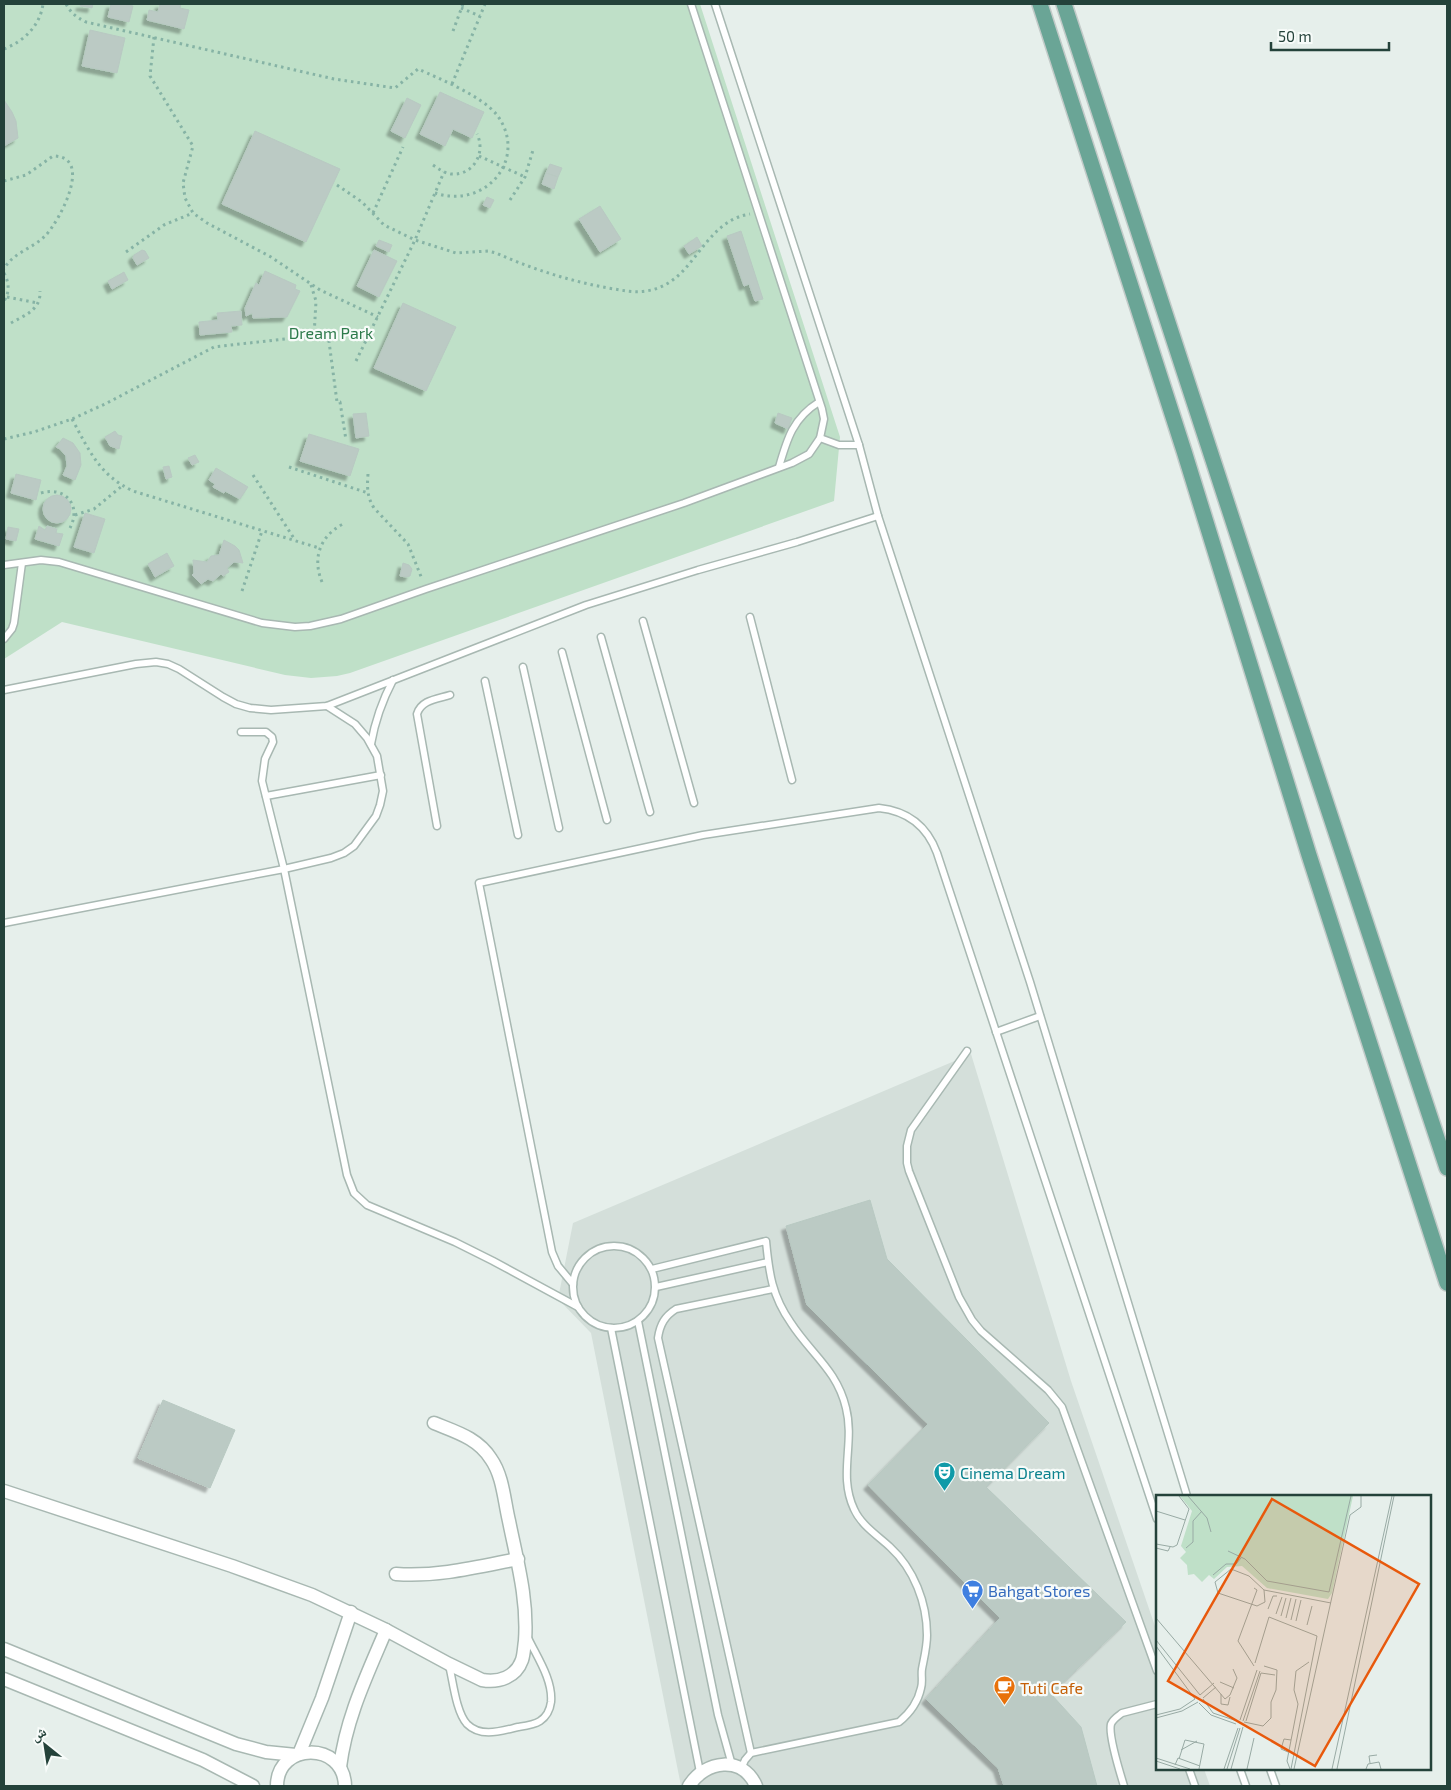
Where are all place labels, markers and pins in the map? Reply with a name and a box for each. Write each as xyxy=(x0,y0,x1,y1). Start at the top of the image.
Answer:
theatre icon: Cinema Dream xyxy=(932,1460,956,1491)
place label: Cinema Dream xyxy=(960,1463,1066,1482)
supermarket icon: Bahgat Stores xyxy=(960,1578,984,1609)
place label: Bahgat Stores xyxy=(988,1581,1090,1600)
cafe icon: Tuti Cafe xyxy=(992,1675,1016,1706)
place label: Tuti Cafe xyxy=(1020,1678,1083,1697)

